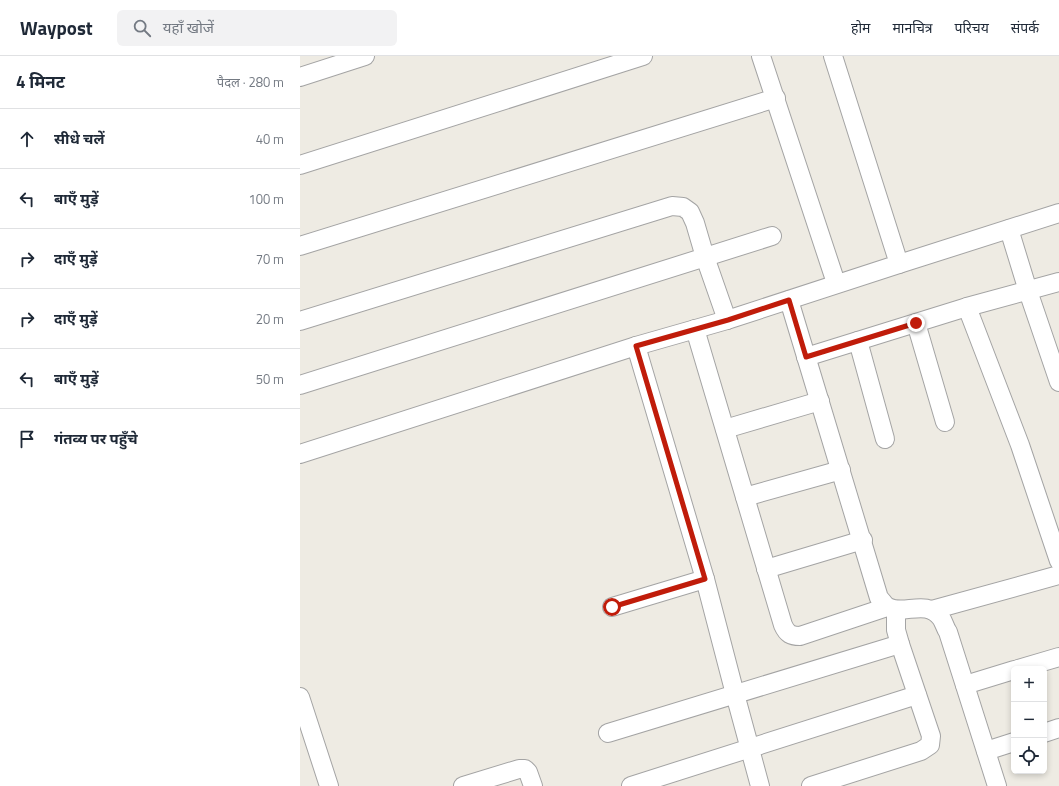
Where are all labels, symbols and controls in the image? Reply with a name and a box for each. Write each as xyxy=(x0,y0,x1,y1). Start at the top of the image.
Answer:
search box xyxy=(117,10,397,46)
text: Waypost xyxy=(20,13,93,42)
text: यहाँ खोजें xyxy=(163,16,214,39)
icon: search xyxy=(131,17,153,39)
text: होम xyxy=(851,17,870,38)
text: मानचित्र xyxy=(892,17,933,38)
text: परिचय xyxy=(955,17,989,38)
text: संपर्क xyxy=(1011,17,1039,38)
text: 4 मिनट xyxy=(16,69,65,95)
text: पैदल · 280 m xyxy=(217,72,284,92)
text: सीधे चलें xyxy=(54,127,105,150)
icon: ahead xyxy=(16,128,38,150)
text: 40 m xyxy=(256,129,284,149)
text: बाएँ मुड़ें xyxy=(54,187,98,210)
icon: left xyxy=(16,188,38,210)
text: 100 m xyxy=(248,189,284,209)
text: दाएँ मुड़ें xyxy=(54,247,98,270)
icon: right xyxy=(16,248,38,270)
text: 70 m xyxy=(256,249,284,269)
text: दाएँ मुड़ें xyxy=(54,307,98,330)
icon: right xyxy=(16,308,38,330)
text: 20 m xyxy=(256,309,284,329)
route end xyxy=(907,314,925,332)
text: बाएँ मुड़ें xyxy=(54,367,98,390)
icon: left xyxy=(16,368,38,390)
text: 50 m xyxy=(256,369,284,389)
text: गंतव्य पर पहुँचे xyxy=(54,427,138,450)
icon: arrive xyxy=(16,428,38,450)
route start xyxy=(603,598,621,616)
map controls xyxy=(1011,666,1047,774)
button: + xyxy=(1011,666,1047,702)
button: − xyxy=(1011,702,1047,738)
button: locate xyxy=(1011,738,1047,774)

